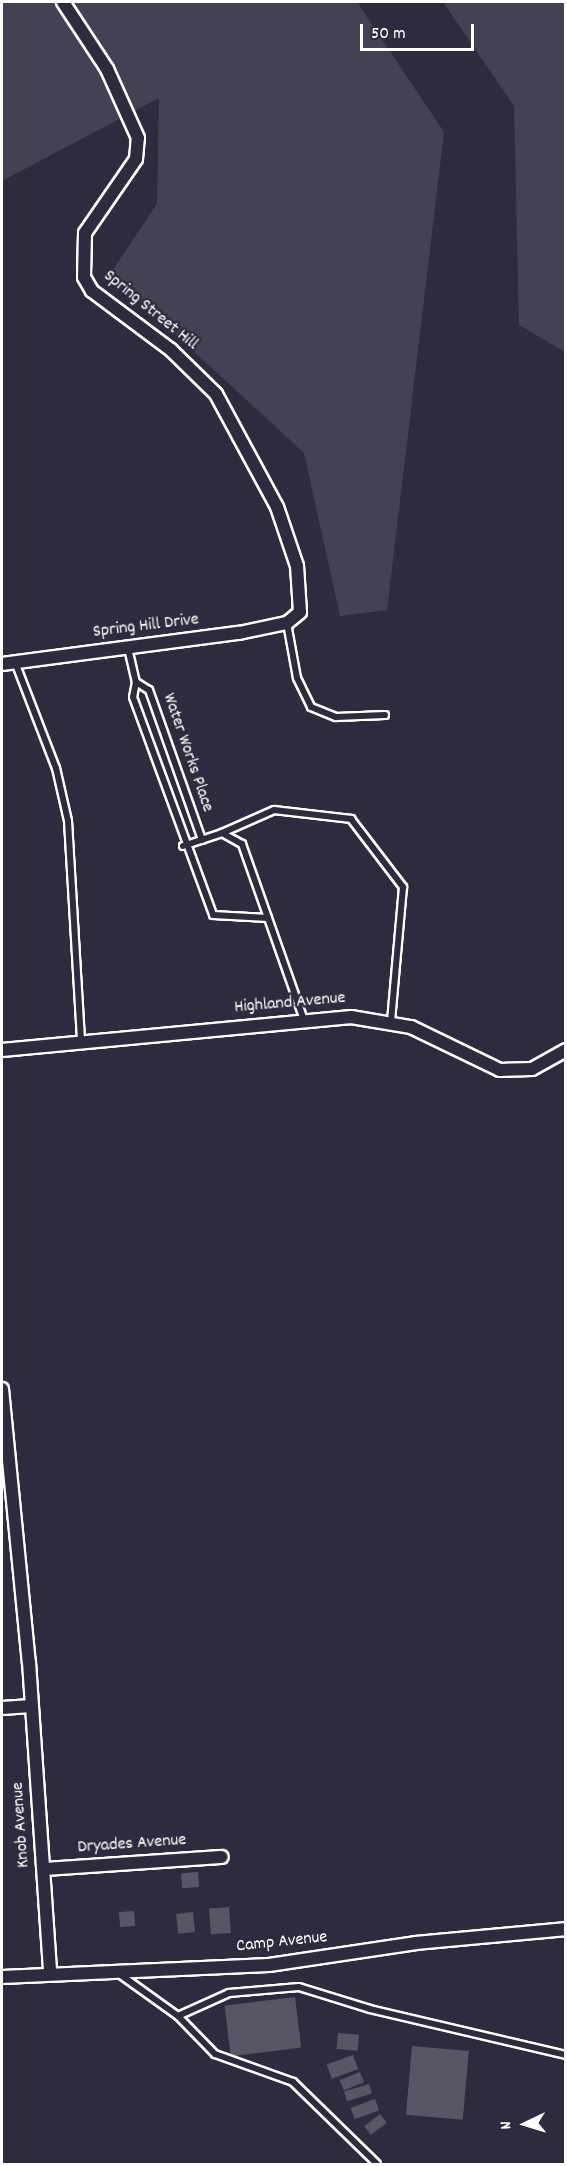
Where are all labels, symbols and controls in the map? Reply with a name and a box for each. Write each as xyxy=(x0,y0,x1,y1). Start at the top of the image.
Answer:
scale bar xyxy=(363,12,477,50)
text: 50 m xyxy=(371,22,406,47)
street label: Spring Street Hill xyxy=(98,266,202,356)
street label: Spring Hill Drive xyxy=(92,610,200,644)
street label: Water Works Place xyxy=(157,691,217,815)
street label: Highland Avenue xyxy=(234,988,346,1020)
street label: Knob Avenue xyxy=(8,1781,36,1869)
street label: Dryades Avenue xyxy=(77,1830,187,1860)
street label: Camp Avenue xyxy=(235,1927,329,1959)
north arrow xyxy=(495,2094,555,2154)
text: N xyxy=(495,2121,518,2130)

